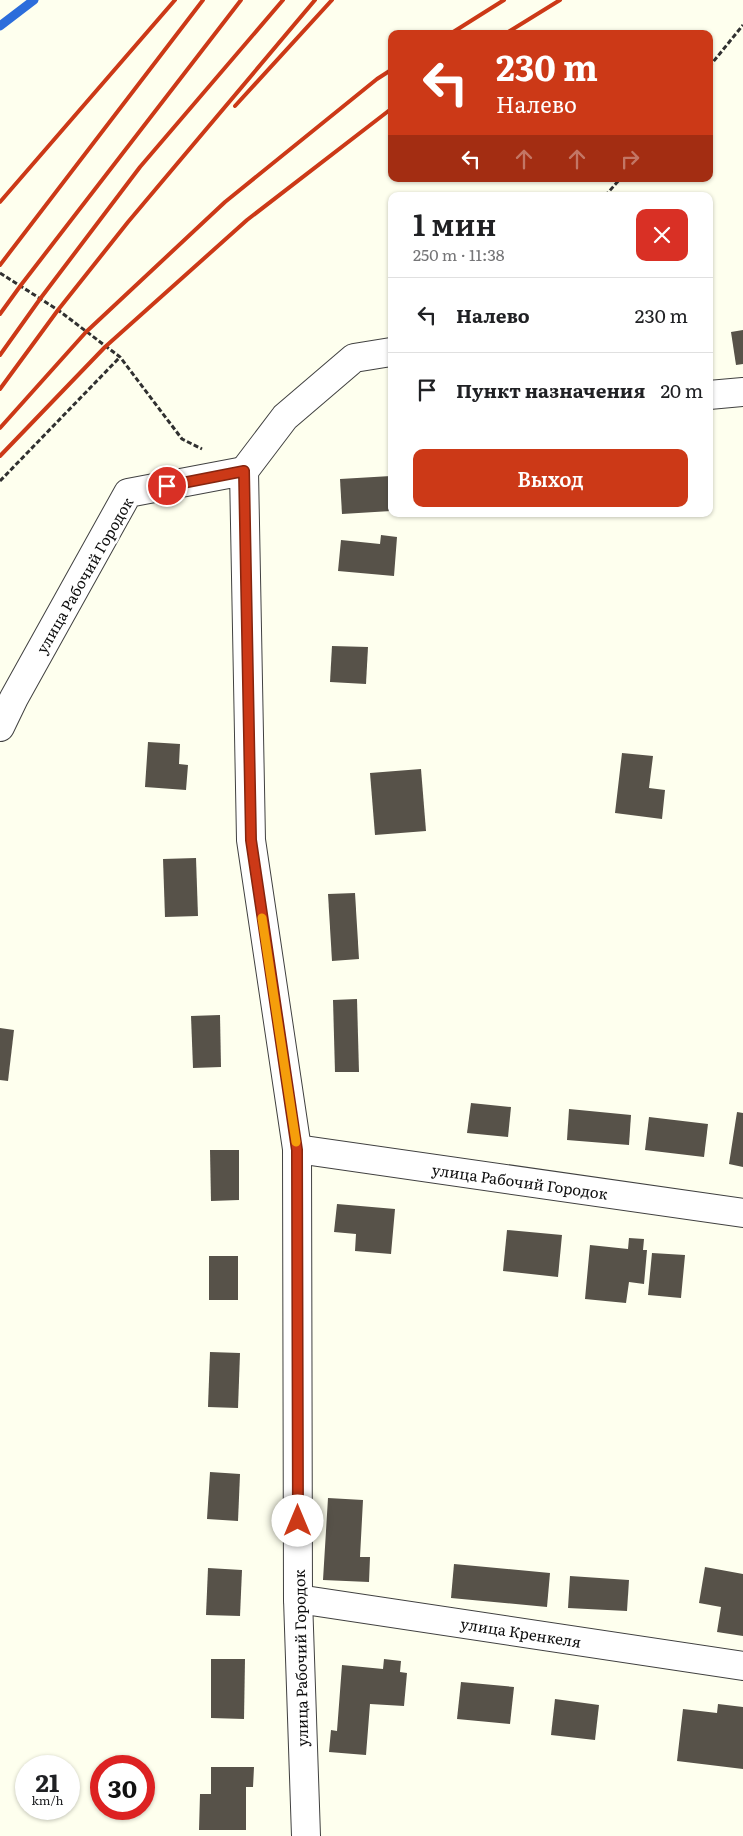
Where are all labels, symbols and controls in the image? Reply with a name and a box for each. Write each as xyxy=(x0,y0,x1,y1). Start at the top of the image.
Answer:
text: 230 m xyxy=(496,40,598,92)
icon: left xyxy=(413,50,478,115)
text: Налево xyxy=(496,87,577,120)
icon: left xyxy=(457,145,485,173)
icon: ahead xyxy=(510,145,538,173)
icon: ahead xyxy=(563,145,591,173)
icon: right xyxy=(616,145,644,173)
text: 1 мин xyxy=(413,201,496,245)
button: close xyxy=(636,209,688,261)
text: 250 m · 11:38 xyxy=(413,242,505,266)
icon: left xyxy=(413,301,441,329)
text: Налево xyxy=(456,301,530,329)
text: 230 m xyxy=(635,301,688,329)
icon: arrive xyxy=(413,376,441,404)
text: Пункт назначения xyxy=(456,376,645,404)
text: 20 m xyxy=(660,376,703,404)
button: Выход xyxy=(413,449,688,507)
pin xyxy=(146,465,188,507)
icon: arrive xyxy=(153,472,181,500)
street label: улица Рабочий Городок xyxy=(30,492,138,657)
street label: улица Рабочий Городок xyxy=(431,1157,609,1205)
position arrow xyxy=(271,1494,323,1546)
street label: улица Рабочий Городок xyxy=(287,1569,313,1747)
street label: улица Кренкеля xyxy=(459,1611,583,1653)
speed limit sign: 30 xyxy=(90,1755,155,1820)
text: 21 xyxy=(36,1763,59,1800)
text: km/h xyxy=(32,1791,63,1809)

